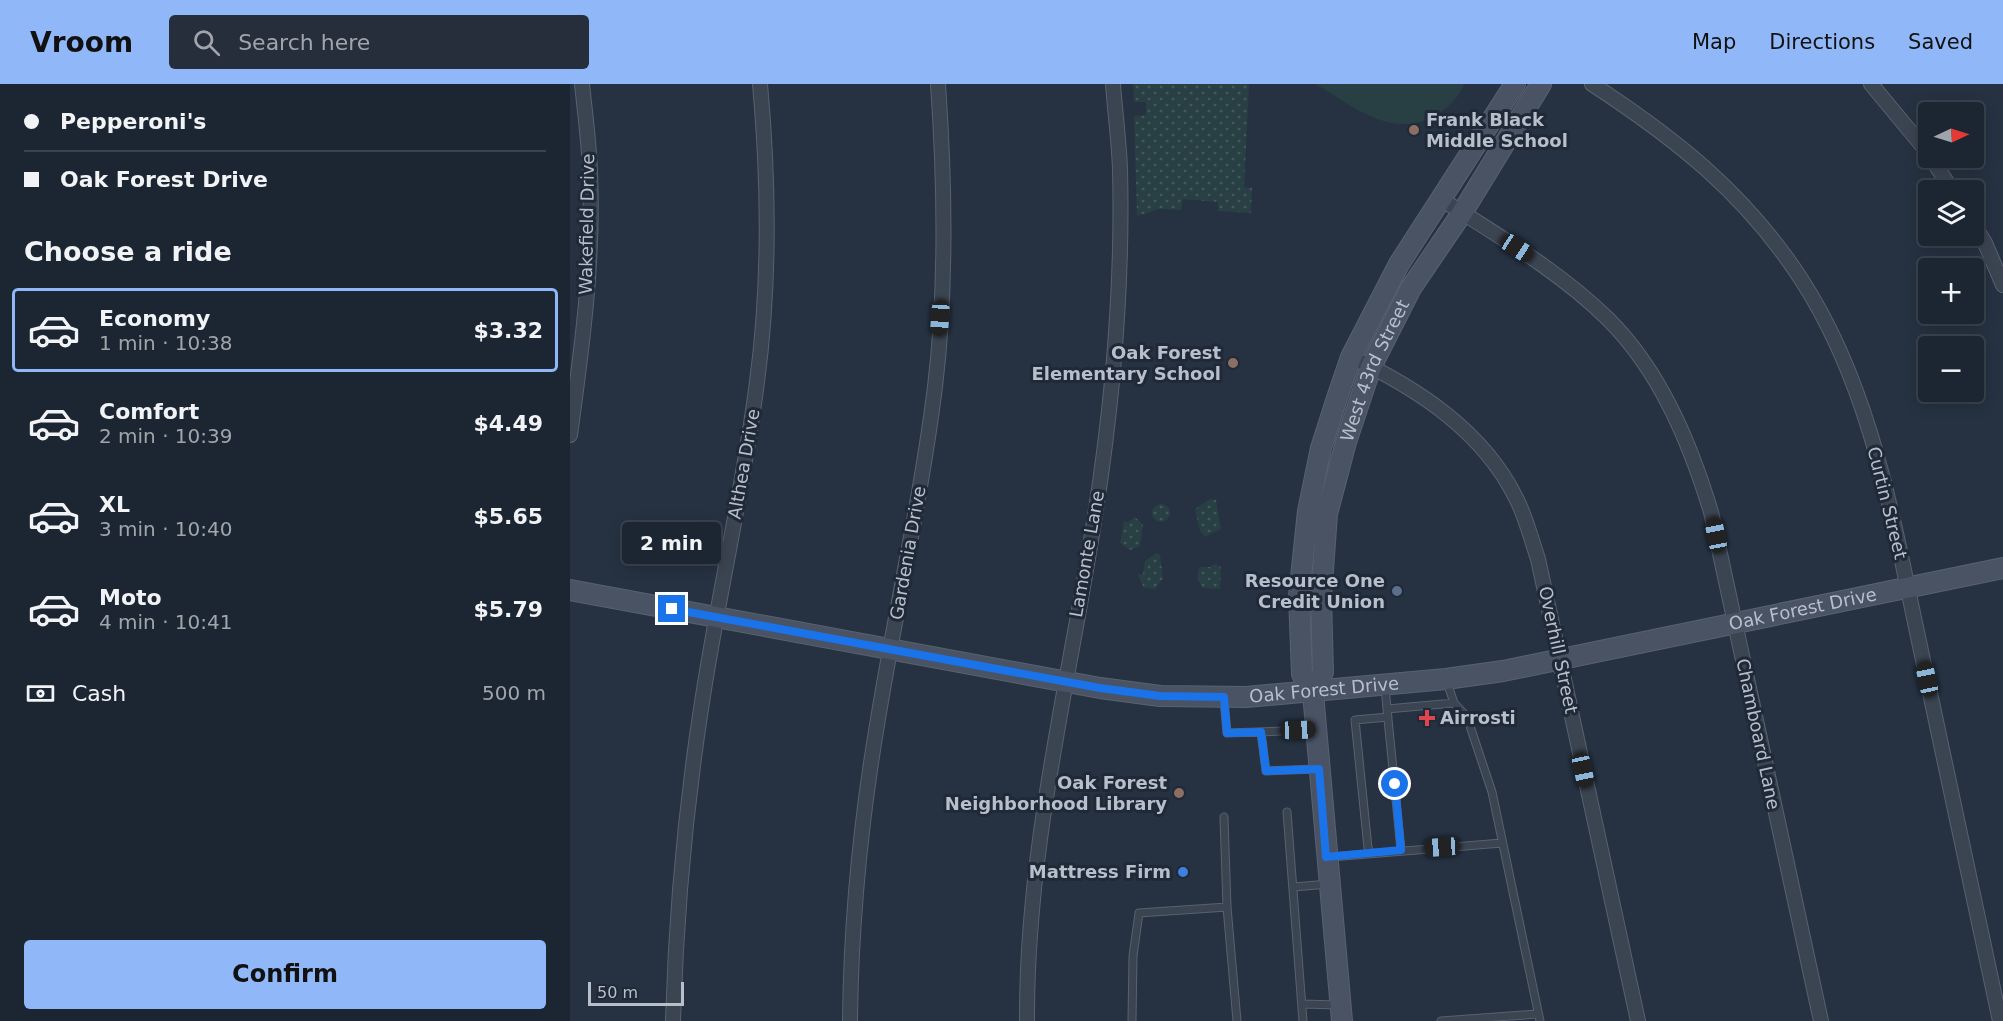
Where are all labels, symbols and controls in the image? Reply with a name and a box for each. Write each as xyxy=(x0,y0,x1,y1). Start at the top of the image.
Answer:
search box xyxy=(169,15,589,69)
text: Vroom xyxy=(30,26,133,59)
icon: search xyxy=(190,26,223,59)
text: Search here xyxy=(238,30,370,55)
text: Map xyxy=(1692,30,1736,54)
text: Directions xyxy=(1769,30,1875,54)
text: Saved xyxy=(1908,30,1973,54)
north arrow xyxy=(1918,102,1984,168)
map controls xyxy=(1918,102,1984,402)
text: Pepperoni's xyxy=(60,109,206,134)
place label: Frank Black Middle School xyxy=(1426,109,1568,151)
marker: Frank Black Middle School xyxy=(1407,123,1421,137)
street label: Wakefield Drive xyxy=(575,153,598,295)
text: Oak Forest Drive xyxy=(60,167,268,192)
button: layers xyxy=(1918,180,1984,246)
car xyxy=(1497,231,1537,265)
text: Choose a ride xyxy=(24,236,232,267)
button: + xyxy=(1918,258,1984,324)
street label: West 43rd Street xyxy=(1336,296,1413,444)
car xyxy=(930,299,950,337)
icon: car xyxy=(27,303,81,357)
text: Economy xyxy=(99,306,210,331)
text: $3.32 xyxy=(473,318,543,343)
text: 1 min · 10:38 xyxy=(99,331,233,355)
button: − xyxy=(1918,336,1984,402)
place label: Oak Forest Elementary School xyxy=(1032,342,1221,384)
marker: Oak Forest Elementary School xyxy=(1226,356,1240,370)
icon: car xyxy=(27,396,81,450)
text: Comfort xyxy=(99,399,199,424)
street label: Althea Drive xyxy=(723,407,764,521)
text: $4.49 xyxy=(473,411,543,436)
text: 2 min · 10:39 xyxy=(99,424,233,448)
street label: Curtin Street xyxy=(1863,444,1912,561)
street label: Gardenia Drive xyxy=(885,484,930,622)
icon: car xyxy=(27,489,81,543)
street label: Lamonte Lane xyxy=(1065,489,1108,619)
text: XL xyxy=(99,492,130,517)
text: $5.65 xyxy=(473,504,543,529)
car xyxy=(1704,516,1728,554)
text: 3 min · 10:40 xyxy=(99,517,233,541)
callout: 2 min xyxy=(622,522,722,564)
text: 2 min xyxy=(640,531,703,555)
place label: Resource One Credit Union xyxy=(1245,570,1385,612)
icon: car xyxy=(27,582,81,636)
street label: Oak Forest Drive xyxy=(1727,583,1878,634)
marker: Resource One Credit Union xyxy=(1390,584,1404,598)
street label: Overhill Street xyxy=(1535,584,1582,716)
text: Moto xyxy=(99,585,162,610)
route end xyxy=(658,595,685,622)
text: $5.79 xyxy=(473,597,543,622)
text: 4 min · 10:41 xyxy=(99,610,233,634)
street label: Chamboard Lane xyxy=(1732,656,1785,811)
car xyxy=(1914,660,1940,698)
street label: Oak Forest Drive xyxy=(1248,672,1400,707)
icon: cash xyxy=(24,677,57,710)
text: Cash xyxy=(72,681,126,706)
text: 500 m xyxy=(482,681,546,705)
place label: Airrosti xyxy=(1440,707,1516,728)
marker: Airrosti xyxy=(1418,709,1436,727)
car xyxy=(1280,720,1316,740)
car xyxy=(1570,751,1596,789)
route start xyxy=(1381,770,1408,797)
place label: Oak Forest Neighborhood Library xyxy=(945,772,1167,814)
marker: Oak Forest Neighborhood Library xyxy=(1172,786,1186,800)
car xyxy=(1423,837,1461,857)
place label: Mattress Firm xyxy=(1029,861,1171,882)
marker: Mattress Firm xyxy=(1176,865,1190,879)
button: Confirm xyxy=(24,940,546,1009)
scale bar xyxy=(588,979,684,1006)
text: 50 m xyxy=(597,983,638,1002)

